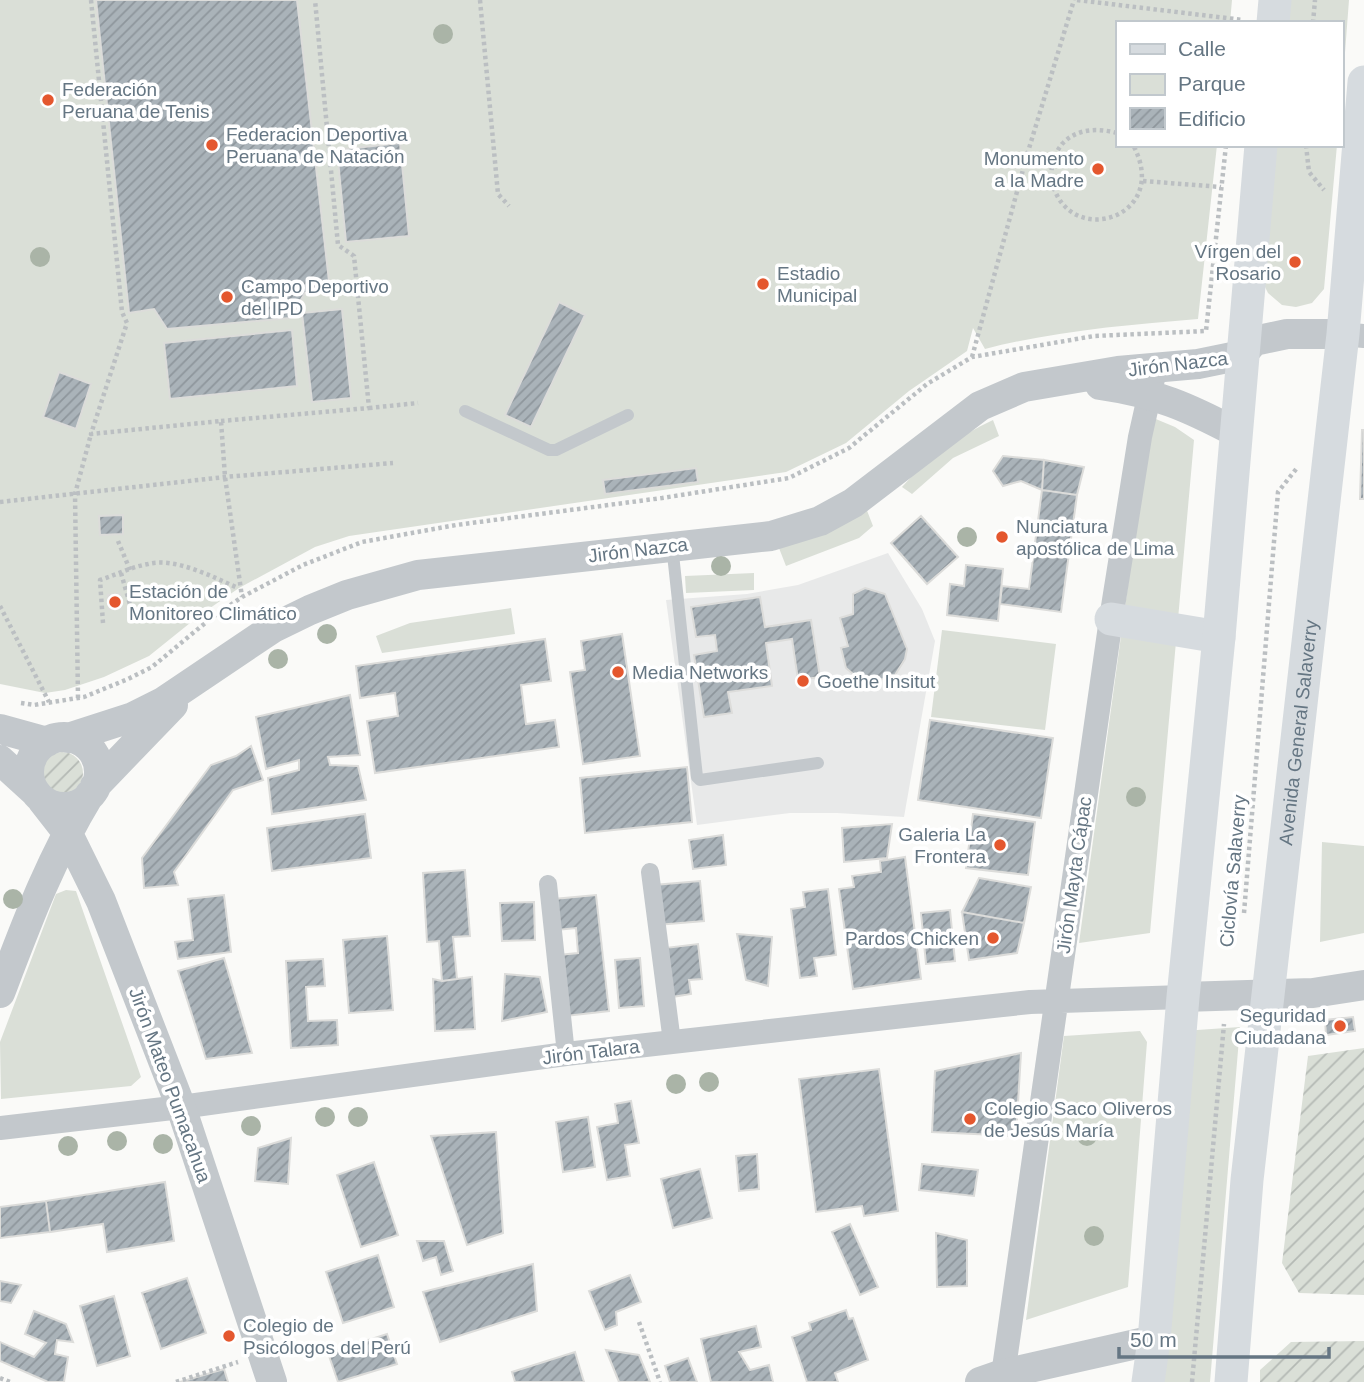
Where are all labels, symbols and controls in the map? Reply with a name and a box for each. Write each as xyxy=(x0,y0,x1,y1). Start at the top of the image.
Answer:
legend xyxy=(1116,21,1343,147)
text: Calle xyxy=(1178,37,1226,60)
text: Parque xyxy=(1178,72,1246,95)
place label: Federación Peruana de Tenis xyxy=(62,79,210,122)
marker: Federación Peruana de Tenis xyxy=(40,92,56,108)
text: Edificio xyxy=(1178,107,1246,130)
place label: Federacion Deportiva Peruana de Natación xyxy=(226,124,408,167)
marker: Federacion Deportiva Peruana de Natación xyxy=(204,137,220,153)
place label: Monumento a la Madre xyxy=(984,148,1084,191)
marker: Monumento a la Madre xyxy=(1090,161,1106,177)
place label: Vírgen del Rosario xyxy=(1194,241,1281,284)
marker: Vírgen del Rosario xyxy=(1287,254,1303,270)
place label: Estadio Municipal xyxy=(777,263,857,306)
place label: Campo Deportivo del IPD xyxy=(241,276,389,319)
marker: Estadio Municipal xyxy=(755,276,771,292)
marker: Campo Deportivo del IPD xyxy=(219,289,235,305)
street label: Jirón Nazca xyxy=(1127,347,1229,381)
place label: Nunciatura apostólica de Lima xyxy=(1016,516,1175,559)
marker: Nunciatura apostólica de Lima xyxy=(994,529,1010,545)
street label: Jirón Nazca xyxy=(587,533,689,567)
place label: Estación de Monitoreo Climático xyxy=(129,581,297,624)
marker: Estación de Monitoreo Climático xyxy=(107,594,123,610)
street label: Avenida General Salaverry xyxy=(1275,618,1321,846)
place label: Media Networks xyxy=(632,662,768,683)
marker: Media Networks xyxy=(610,664,626,680)
place label: Goethe Insitut xyxy=(817,671,936,692)
marker: Goethe Insitut xyxy=(795,673,811,689)
street label: Ciclovía Salaverry xyxy=(1216,793,1250,948)
street label: Jirón Mayta Cápac xyxy=(1053,795,1095,955)
place label: Galeria La Frontera xyxy=(898,824,986,867)
marker: Galeria La Frontera xyxy=(992,837,1008,853)
place label: Pardos Chicken xyxy=(845,928,979,949)
marker: Pardos Chicken xyxy=(985,930,1001,946)
street label: Jirón Mateo Pumacahua xyxy=(125,985,215,1186)
place label: Seguridad Ciudadana xyxy=(1234,1005,1326,1048)
marker: Seguridad Ciudadana xyxy=(1332,1018,1348,1034)
street label: Jirón Talara xyxy=(541,1036,641,1068)
place label: Colegio Saco Oliveros de Jesús María xyxy=(984,1098,1172,1141)
marker: Colegio Saco Oliveros de Jesús María xyxy=(962,1111,978,1127)
place label: Colegio de Psicólogos del Perú xyxy=(243,1315,411,1358)
scale bar xyxy=(1119,1316,1329,1360)
marker: Colegio de Psicólogos del Perú xyxy=(221,1328,237,1344)
text: 50 m xyxy=(1130,1328,1177,1351)

